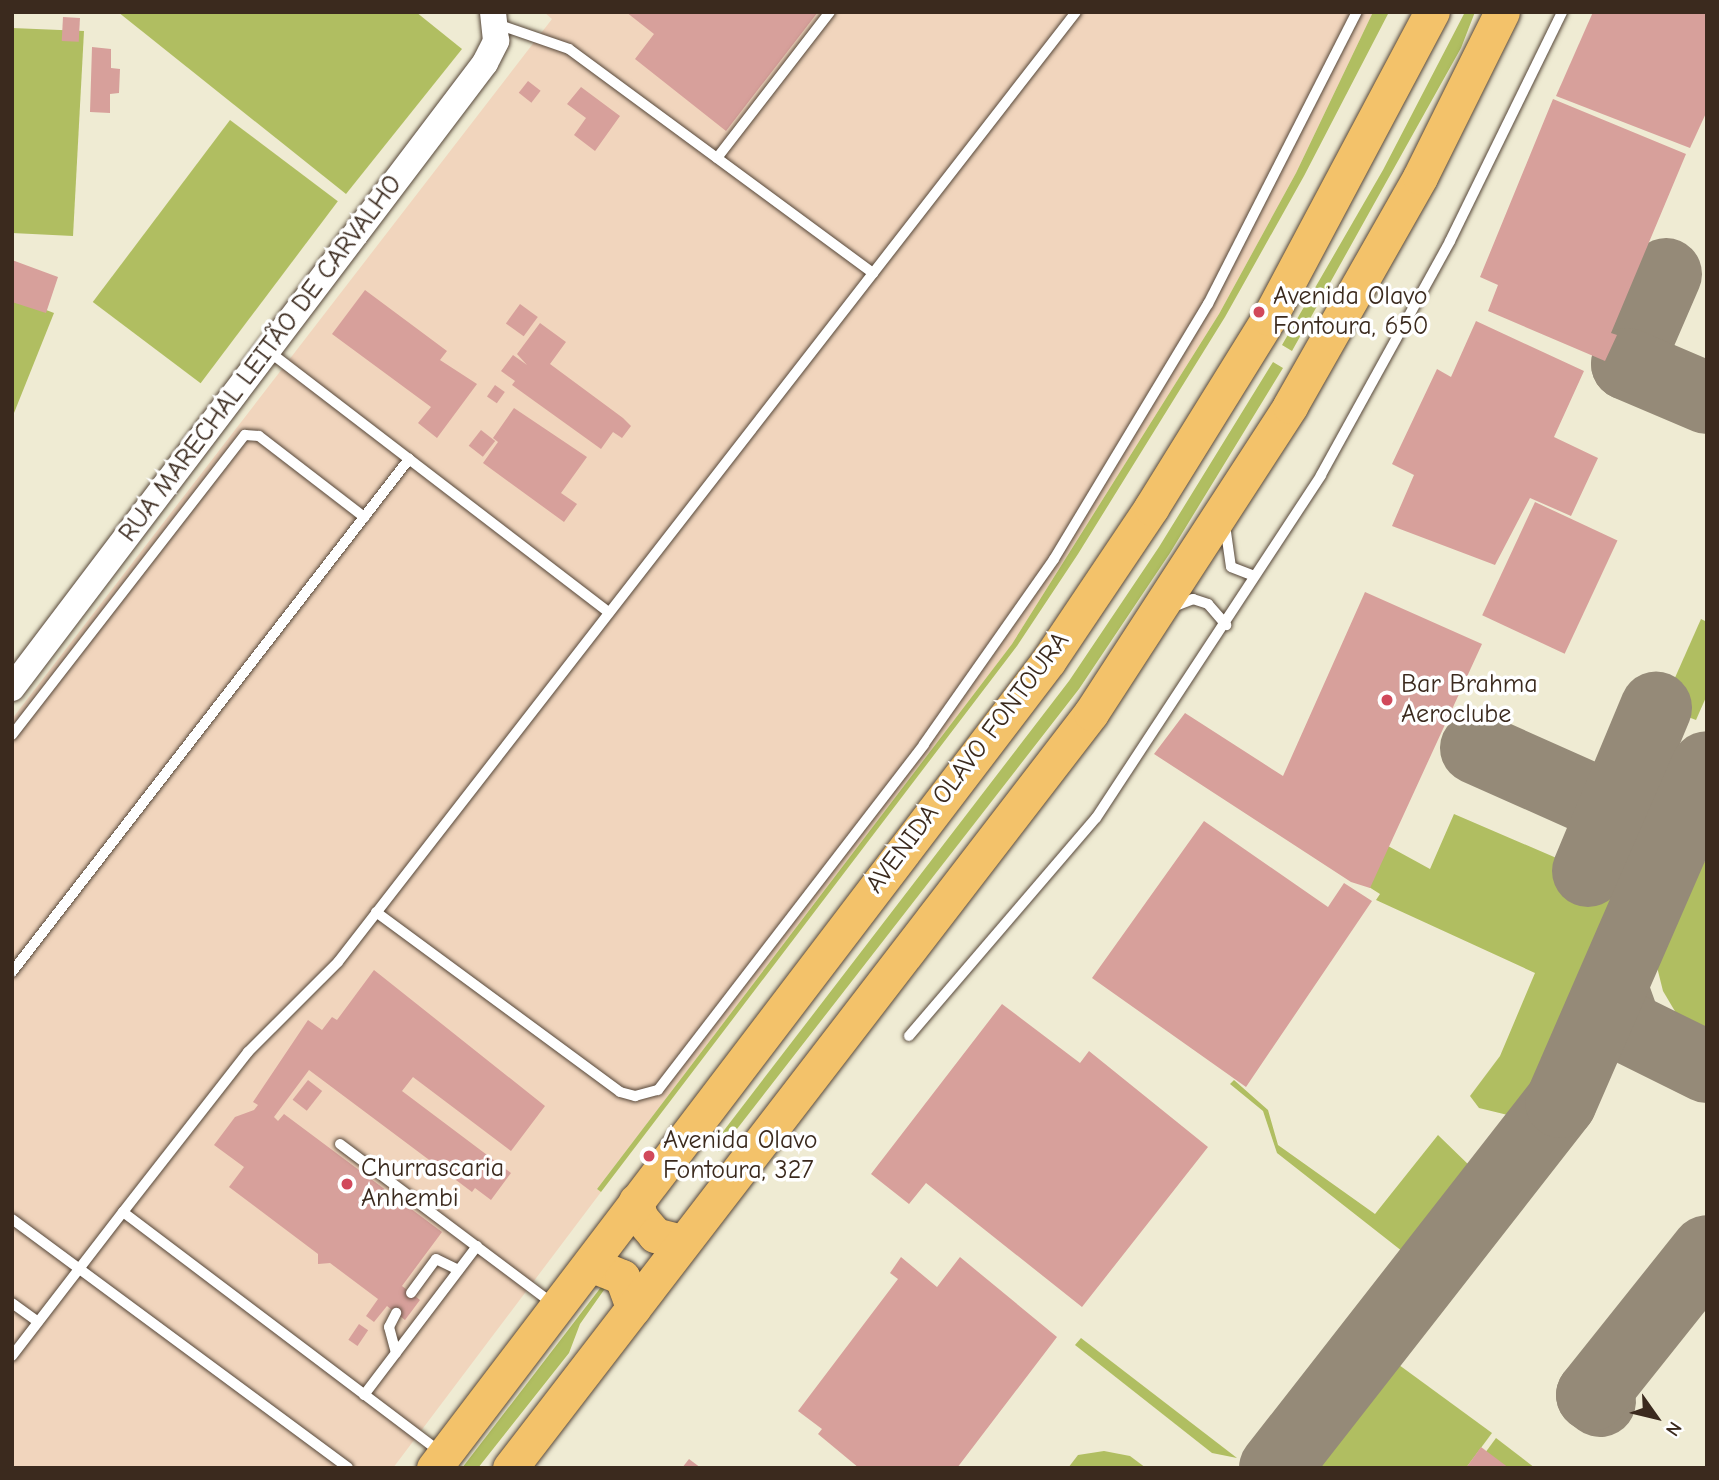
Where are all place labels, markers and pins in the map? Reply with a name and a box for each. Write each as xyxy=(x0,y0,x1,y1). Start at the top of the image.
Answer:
place label: Avenida Olavo Fontoura, 650 xyxy=(1273,281,1429,342)
marker: Avenida Olavo Fontoura, 650 xyxy=(1251,304,1267,320)
place label: Bar Brahma Aeroclube xyxy=(1401,669,1538,730)
marker: Bar Brahma Aeroclube xyxy=(1379,692,1395,708)
place label: Avenida Olavo Fontoura, 327 xyxy=(663,1125,818,1186)
marker: Avenida Olavo Fontoura, 327 xyxy=(641,1148,657,1164)
place label: Churrascaria Anhembi xyxy=(361,1153,504,1214)
marker: Churrascaria Anhembi xyxy=(339,1176,355,1192)

